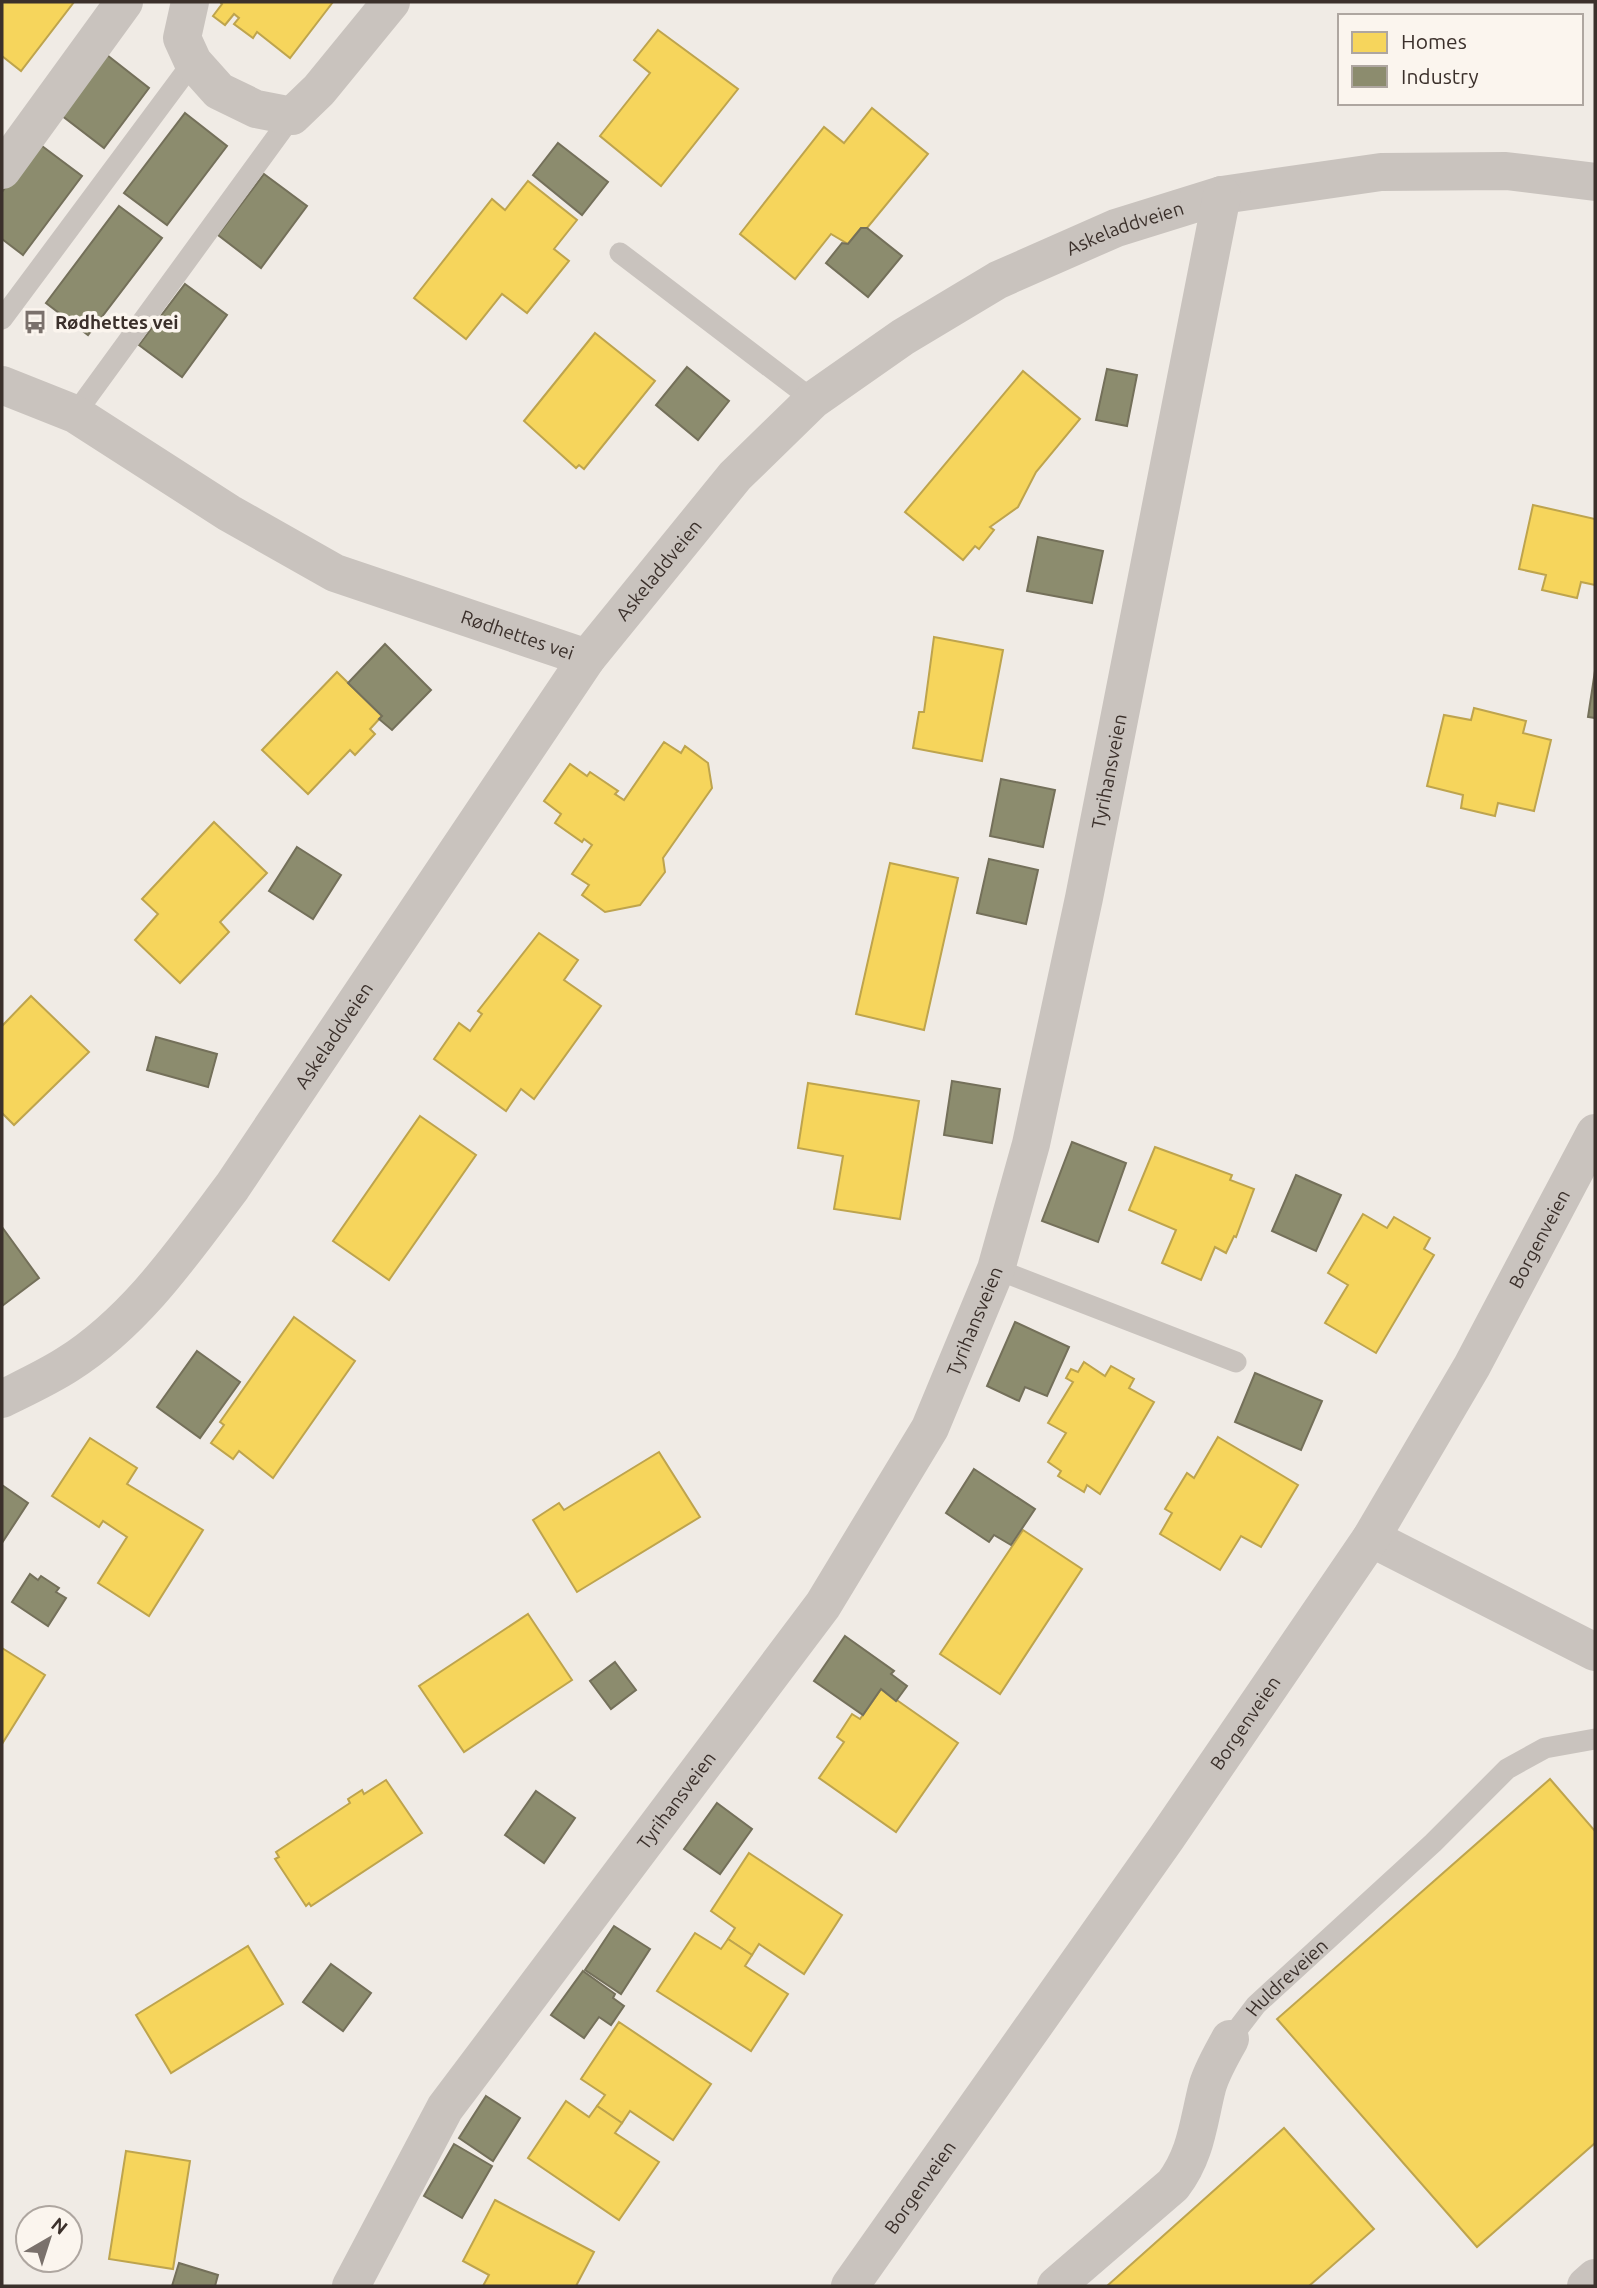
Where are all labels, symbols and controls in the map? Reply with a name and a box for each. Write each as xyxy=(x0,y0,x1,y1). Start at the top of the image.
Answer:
legend xyxy=(1338,14,1583,105)
text: Homes xyxy=(1401,29,1467,53)
text: Industry xyxy=(1401,64,1479,88)
street label: Askeladdveien xyxy=(1063,197,1186,260)
bus stop icon: Rødhettes vei xyxy=(21,308,49,336)
place label: Rødhettes vei xyxy=(55,311,179,333)
street label: Askeladdveien xyxy=(611,515,706,625)
street label: Rødhettes vei xyxy=(458,605,577,664)
street label: Tyrihansveien xyxy=(1087,712,1131,831)
street label: Askeladdveien xyxy=(290,978,377,1093)
street label: Borgenveien xyxy=(1504,1186,1574,1292)
street label: Tyrihansveien xyxy=(942,1263,1007,1379)
street label: Borgenveien xyxy=(1205,1672,1285,1774)
street label: Tyrihansveien xyxy=(632,1747,720,1854)
street label: Huldreveien xyxy=(1241,1934,1332,2020)
street label: Borgenveien xyxy=(880,2137,960,2238)
north arrow xyxy=(14,2204,84,2274)
text: N xyxy=(47,2213,72,2239)

